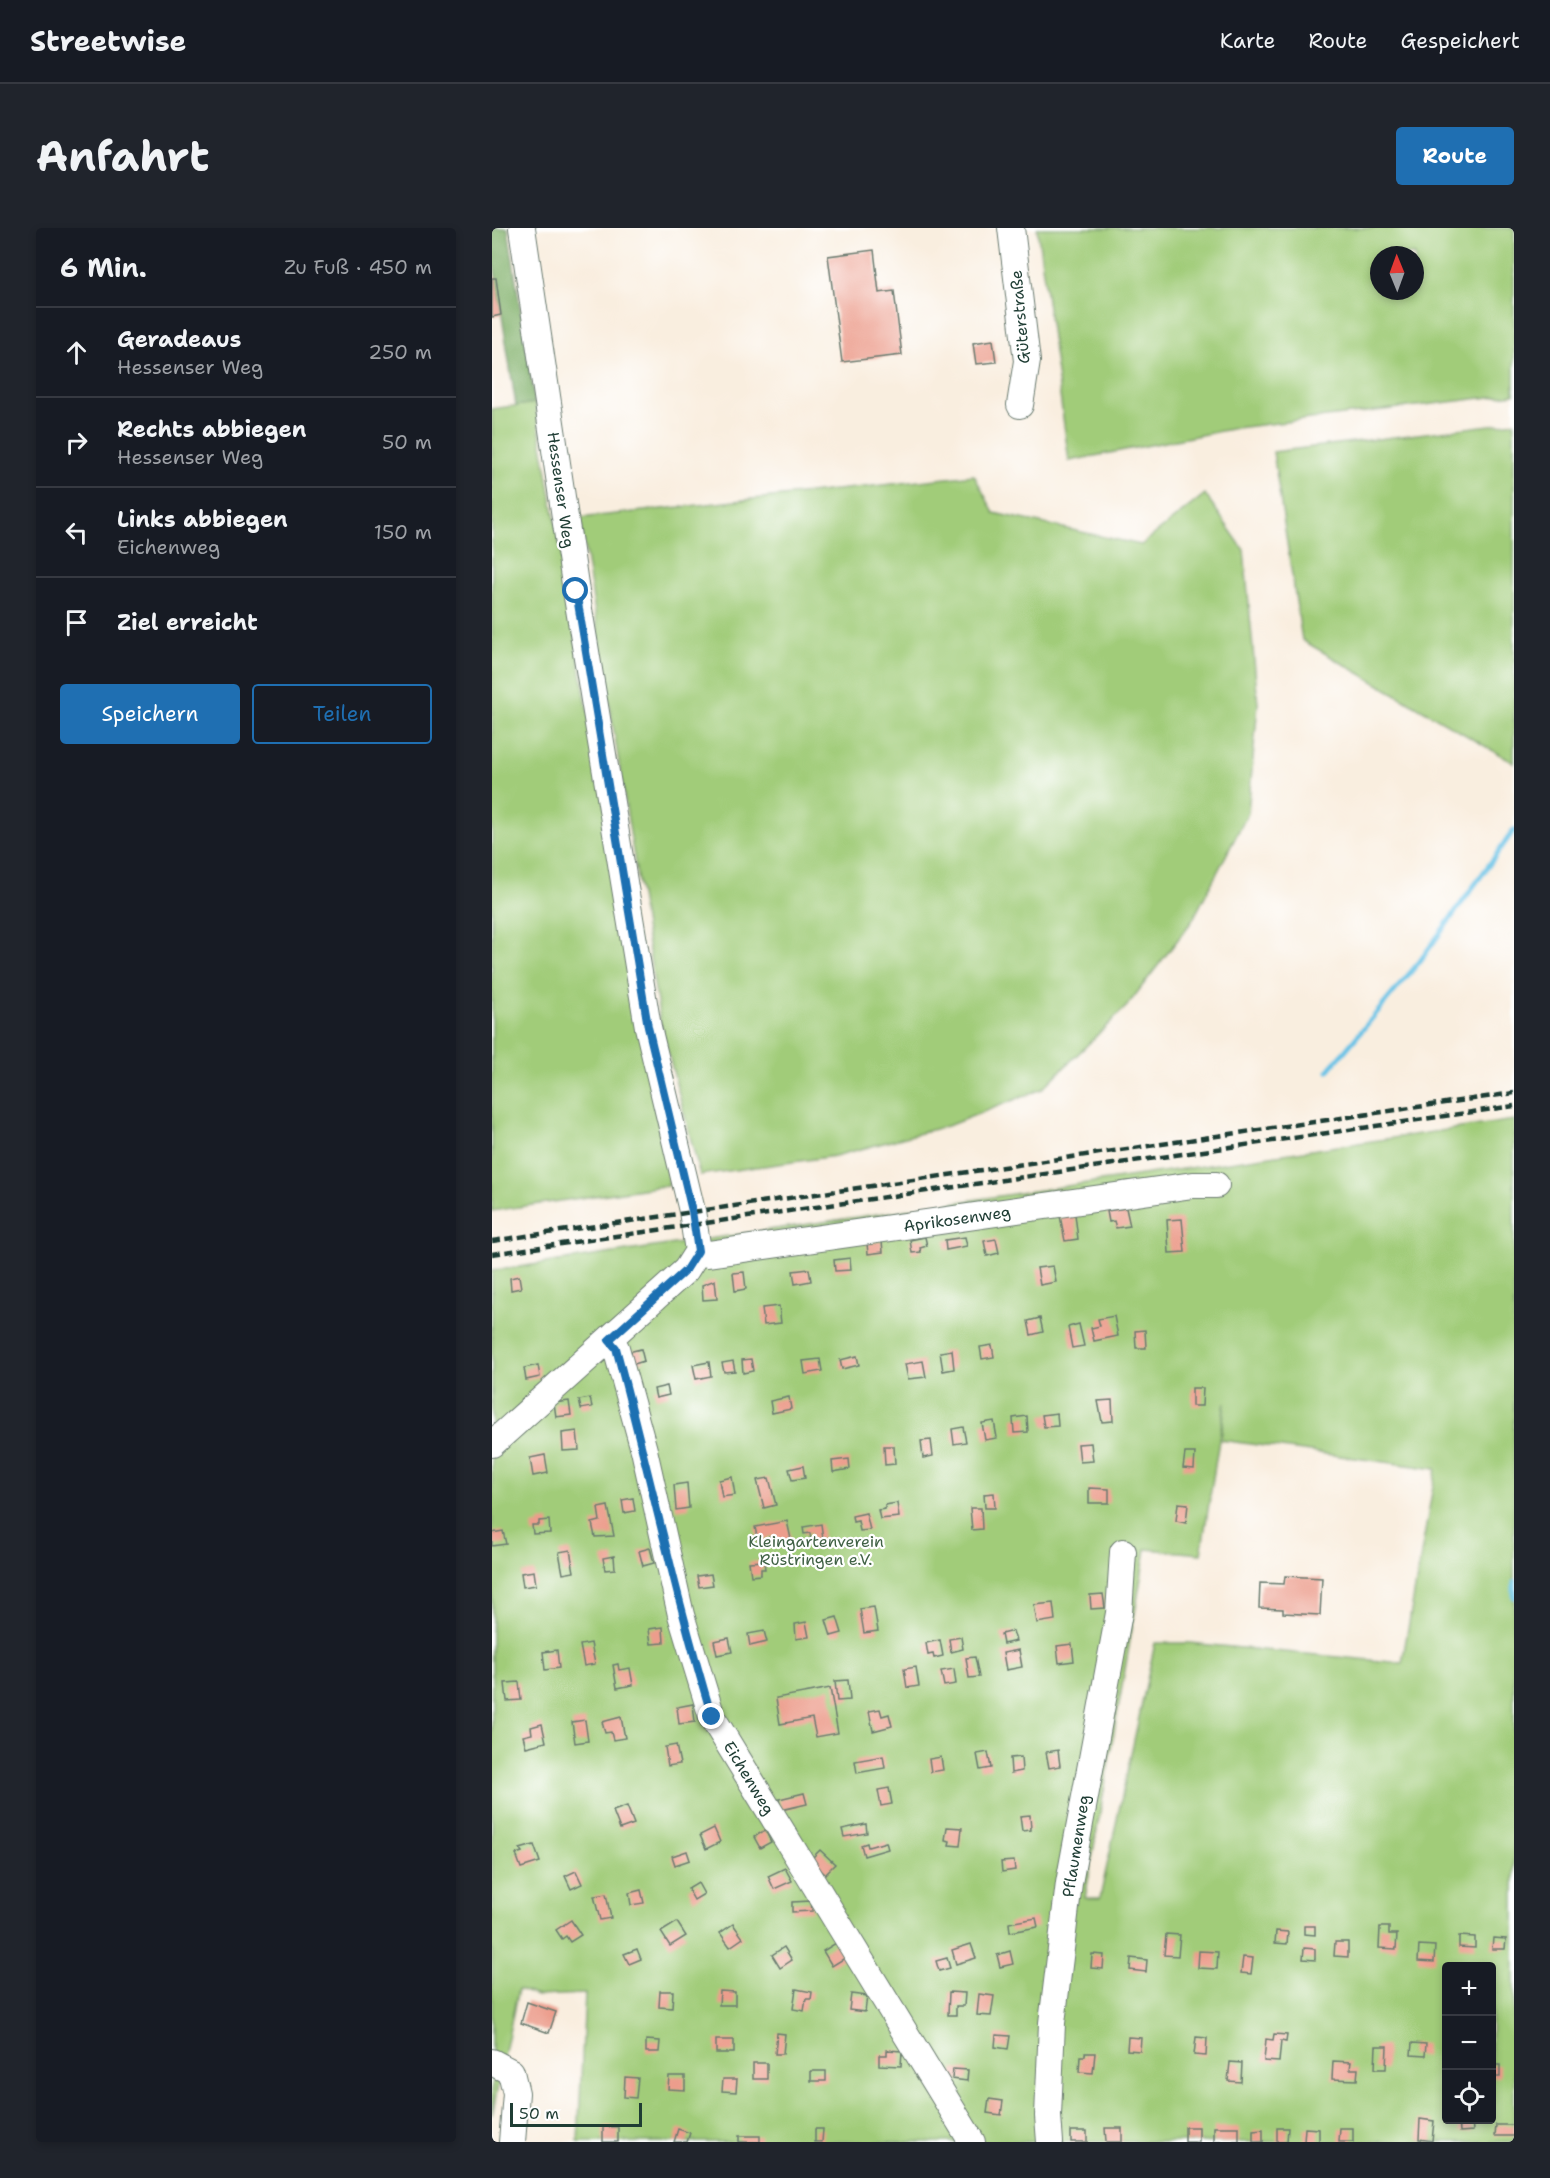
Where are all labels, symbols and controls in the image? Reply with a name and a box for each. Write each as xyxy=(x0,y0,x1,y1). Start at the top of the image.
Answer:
text: Streetwise xyxy=(30,22,186,60)
text: Karte xyxy=(1220,27,1275,55)
text: Route xyxy=(1308,27,1367,55)
text: Gespeichert xyxy=(1400,27,1520,55)
button: Route xyxy=(1396,127,1514,185)
text: Anfahrt xyxy=(36,128,209,184)
north arrow xyxy=(1370,246,1424,300)
text: 6 Min. xyxy=(60,250,147,285)
text: Zu Fuß · 450 m xyxy=(284,254,432,280)
street label: Güterstraße xyxy=(1005,269,1035,365)
text: Geradeaus xyxy=(117,325,241,354)
icon: ahead xyxy=(60,336,93,369)
text: 250 m xyxy=(368,339,432,365)
text: Hessenser Weg xyxy=(117,354,263,380)
text: Rechts abbiegen xyxy=(117,415,306,444)
icon: right xyxy=(60,426,93,459)
text: 50 m xyxy=(382,429,432,455)
street label: Hessenser Weg xyxy=(542,431,580,550)
text: Hessenser Weg xyxy=(117,444,263,470)
text: Links abbiegen xyxy=(117,505,288,534)
icon: left xyxy=(60,516,93,549)
text: 150 m xyxy=(374,519,432,545)
text: Eichenweg xyxy=(117,534,220,560)
route start xyxy=(562,577,588,603)
icon: arrive xyxy=(60,606,93,639)
text: Ziel erreicht xyxy=(117,608,258,637)
button: Speichern xyxy=(60,684,240,744)
button: Teilen xyxy=(252,684,432,744)
street label: Aprikosenweg xyxy=(902,1201,1012,1237)
park label: Kleingartenverein Rüstringen e.V. xyxy=(748,1531,884,1570)
route end xyxy=(698,1703,724,1729)
street label: Eichenweg xyxy=(719,1737,779,1819)
street label: Pflaumenweg xyxy=(1058,1793,1094,1899)
map controls xyxy=(1442,1962,1496,2124)
button: + xyxy=(1442,1962,1496,2016)
button: − xyxy=(1442,2016,1496,2070)
button: locate xyxy=(1442,2070,1496,2124)
scale bar xyxy=(510,2100,642,2128)
text: 50 m xyxy=(519,2103,559,2124)

